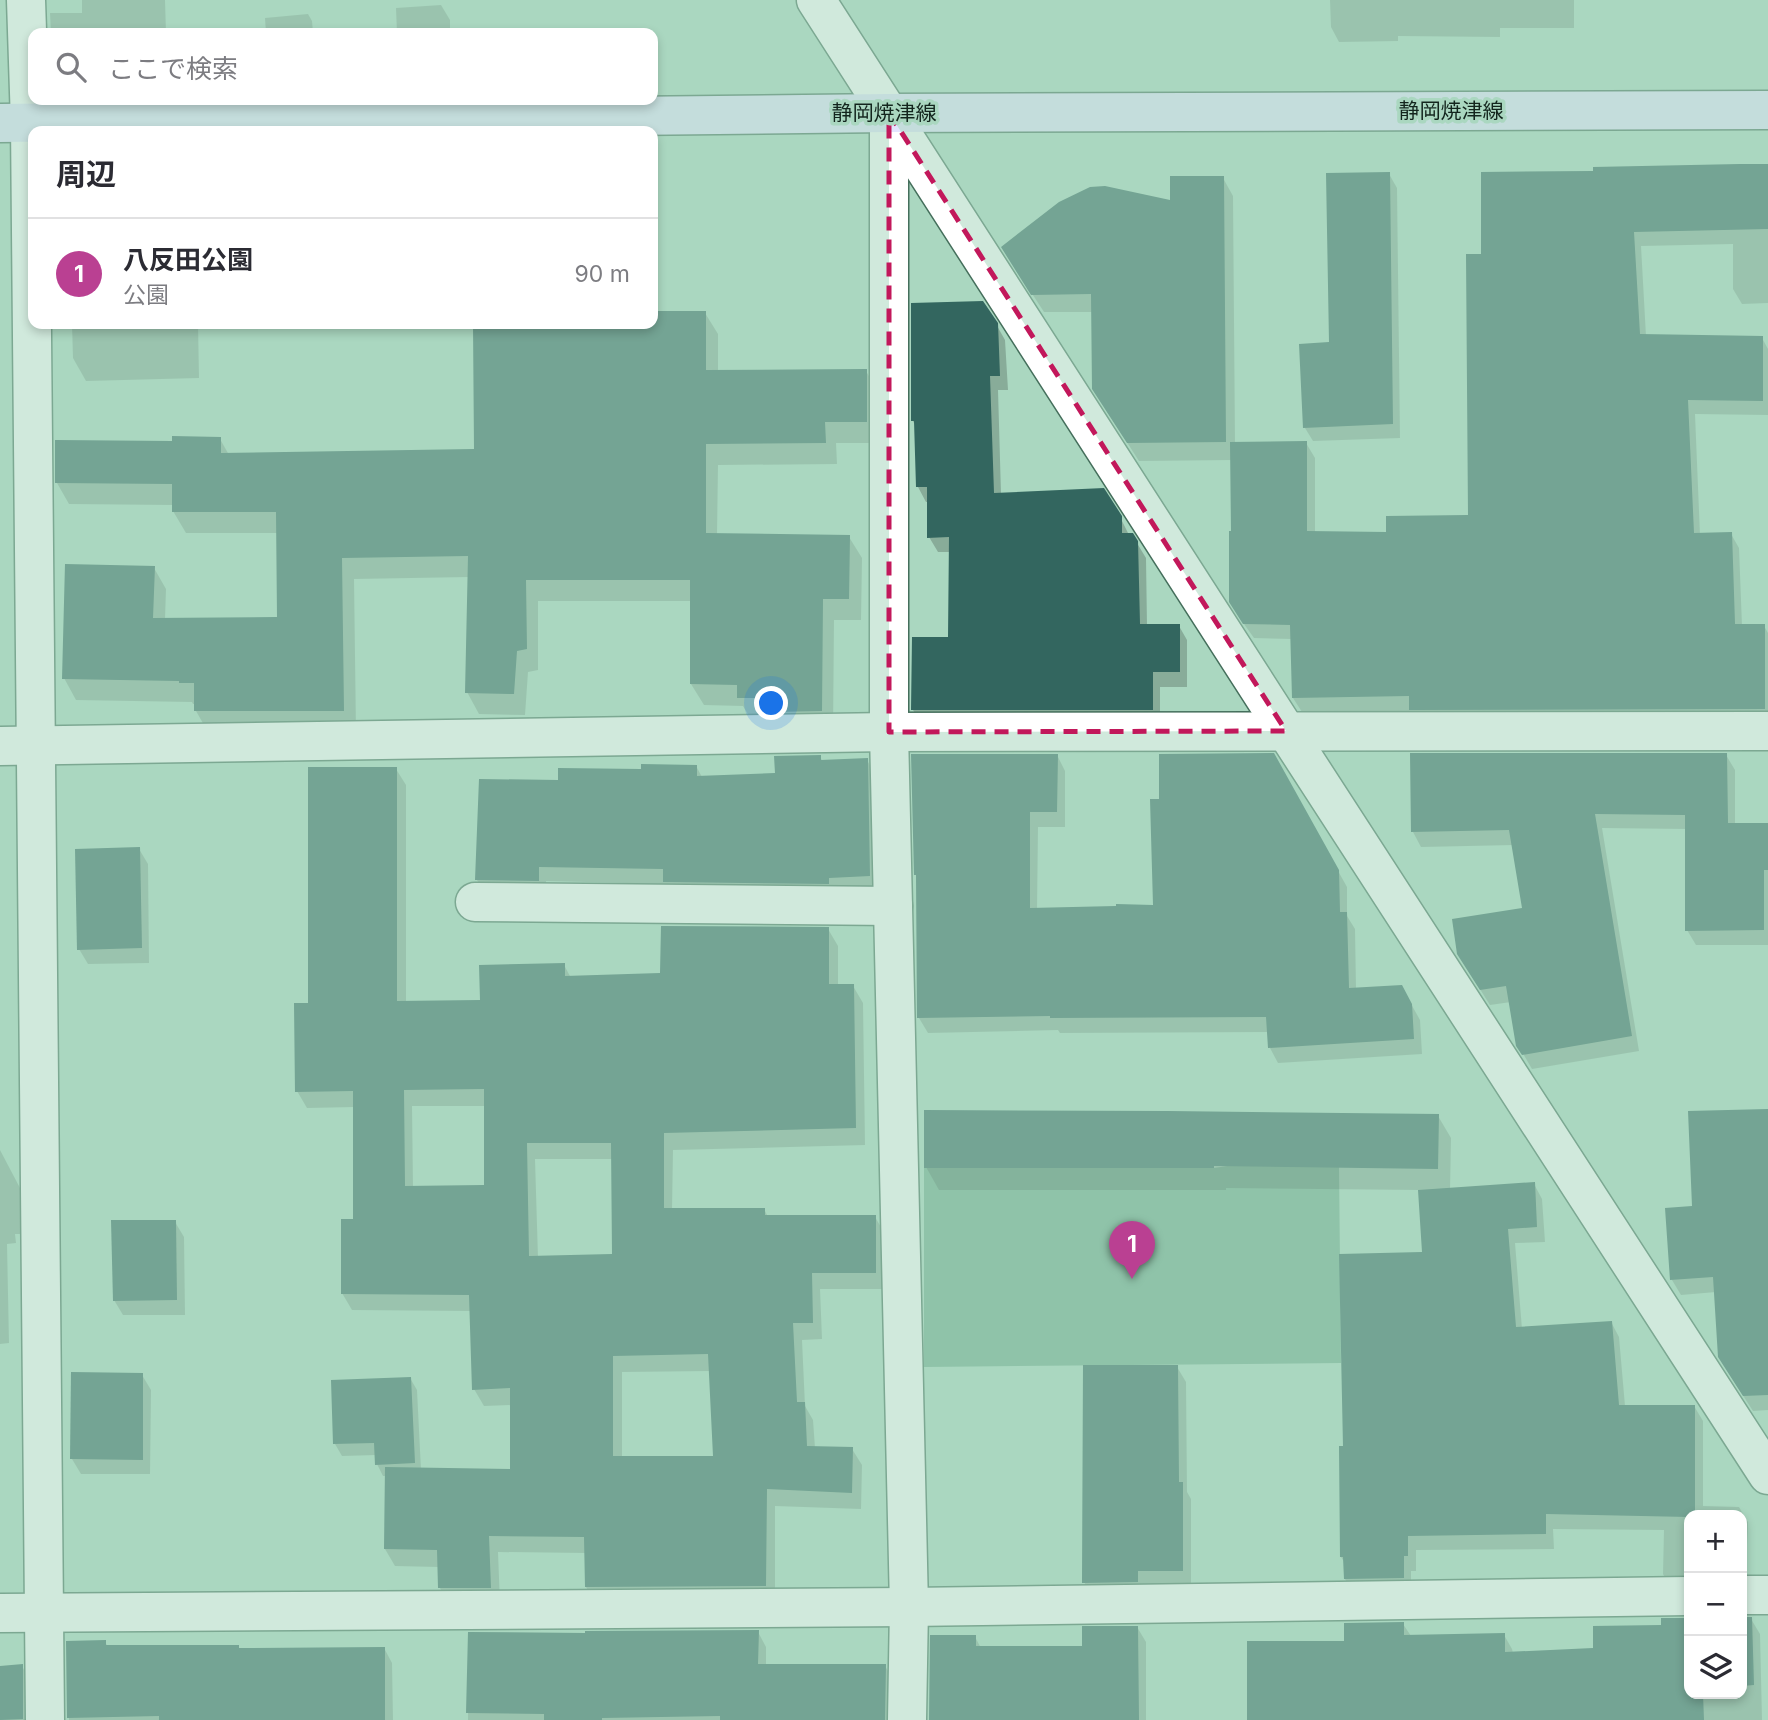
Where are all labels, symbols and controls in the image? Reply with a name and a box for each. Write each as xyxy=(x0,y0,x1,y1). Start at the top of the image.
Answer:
search box xyxy=(28,28,658,105)
icon: search xyxy=(52,48,90,86)
text: ここで検索 xyxy=(108,53,238,84)
street label: 静岡焼津線 xyxy=(1399,98,1504,123)
street label: 静岡焼津線 xyxy=(832,100,937,125)
text: 周辺 xyxy=(56,156,116,192)
text: 八反田公園 xyxy=(123,244,253,275)
text: 1 xyxy=(74,260,84,288)
text: 90 m xyxy=(575,260,630,288)
text: 公園 xyxy=(123,281,169,309)
your location xyxy=(754,686,788,720)
pin: 1 xyxy=(1109,1221,1155,1279)
map controls xyxy=(1684,1510,1747,1699)
button: + xyxy=(1684,1510,1747,1573)
button: − xyxy=(1684,1573,1747,1636)
button: layers xyxy=(1684,1636,1747,1699)

